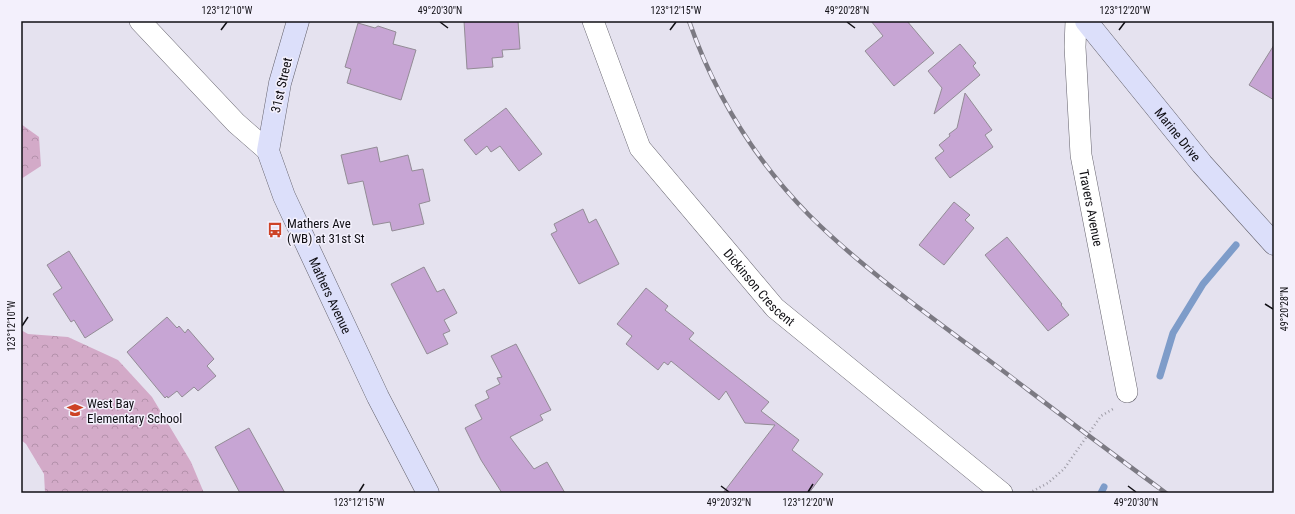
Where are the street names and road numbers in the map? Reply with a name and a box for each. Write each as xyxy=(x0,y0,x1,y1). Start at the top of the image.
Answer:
street label: 31st Street xyxy=(268,56,295,114)
street label: Marine Drive xyxy=(1151,105,1204,164)
street label: Travers Avenue xyxy=(1076,168,1106,248)
street label: Dickinson Crescent xyxy=(720,246,798,329)
street label: Mathers Avenue xyxy=(306,255,354,336)

